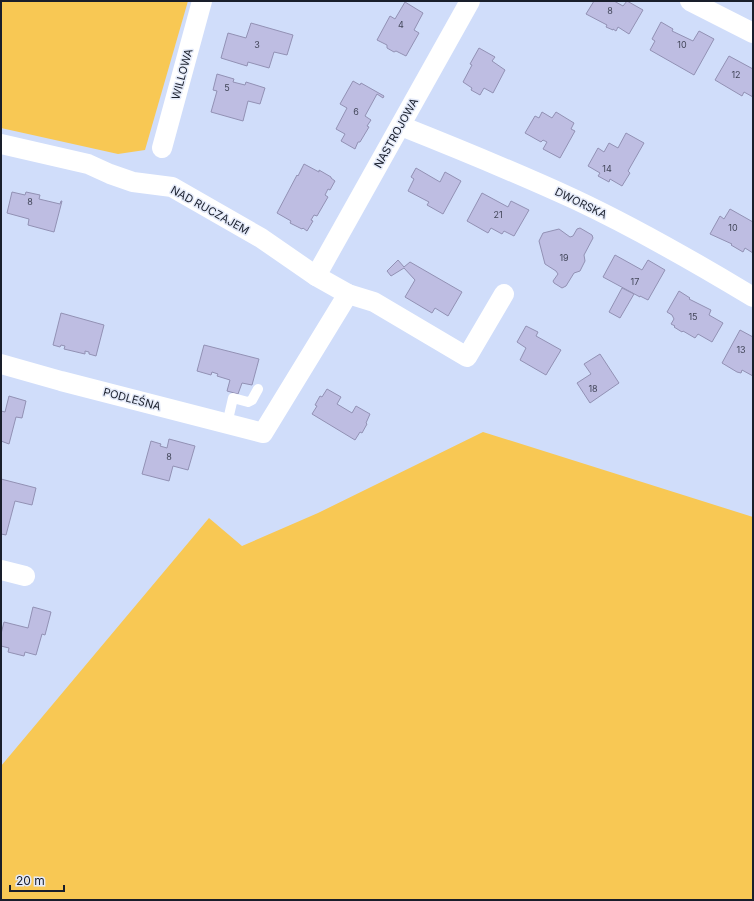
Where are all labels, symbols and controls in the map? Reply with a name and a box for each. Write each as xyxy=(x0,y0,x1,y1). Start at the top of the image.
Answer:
house number: 8 xyxy=(607,5,613,16)
house number: 4 xyxy=(398,19,404,30)
house number: 3 xyxy=(254,39,260,50)
house number: 10 xyxy=(677,39,687,50)
street label: WILLOWA xyxy=(168,47,196,101)
house number: 12 xyxy=(731,69,741,80)
house number: 5 xyxy=(224,82,230,93)
street label: NASTROJOWA xyxy=(371,95,421,171)
house number: 6 xyxy=(353,106,359,117)
house number: 14 xyxy=(602,163,612,174)
street label: NAD RUCZAJEM xyxy=(168,183,252,237)
street label: DWORSKA xyxy=(553,184,610,222)
house number: 8 xyxy=(27,196,33,207)
house number: 21 xyxy=(493,209,503,220)
house number: 10 xyxy=(728,222,738,233)
house number: 19 xyxy=(559,252,569,263)
house number: 17 xyxy=(631,276,639,287)
house number: 15 xyxy=(688,311,698,322)
house number: 13 xyxy=(736,344,746,355)
house number: 18 xyxy=(588,383,598,394)
street label: PODLEŚNA xyxy=(102,385,163,414)
house number: 8 xyxy=(166,451,172,462)
scale bar xyxy=(10,867,64,893)
text: 20 m xyxy=(16,873,45,888)

